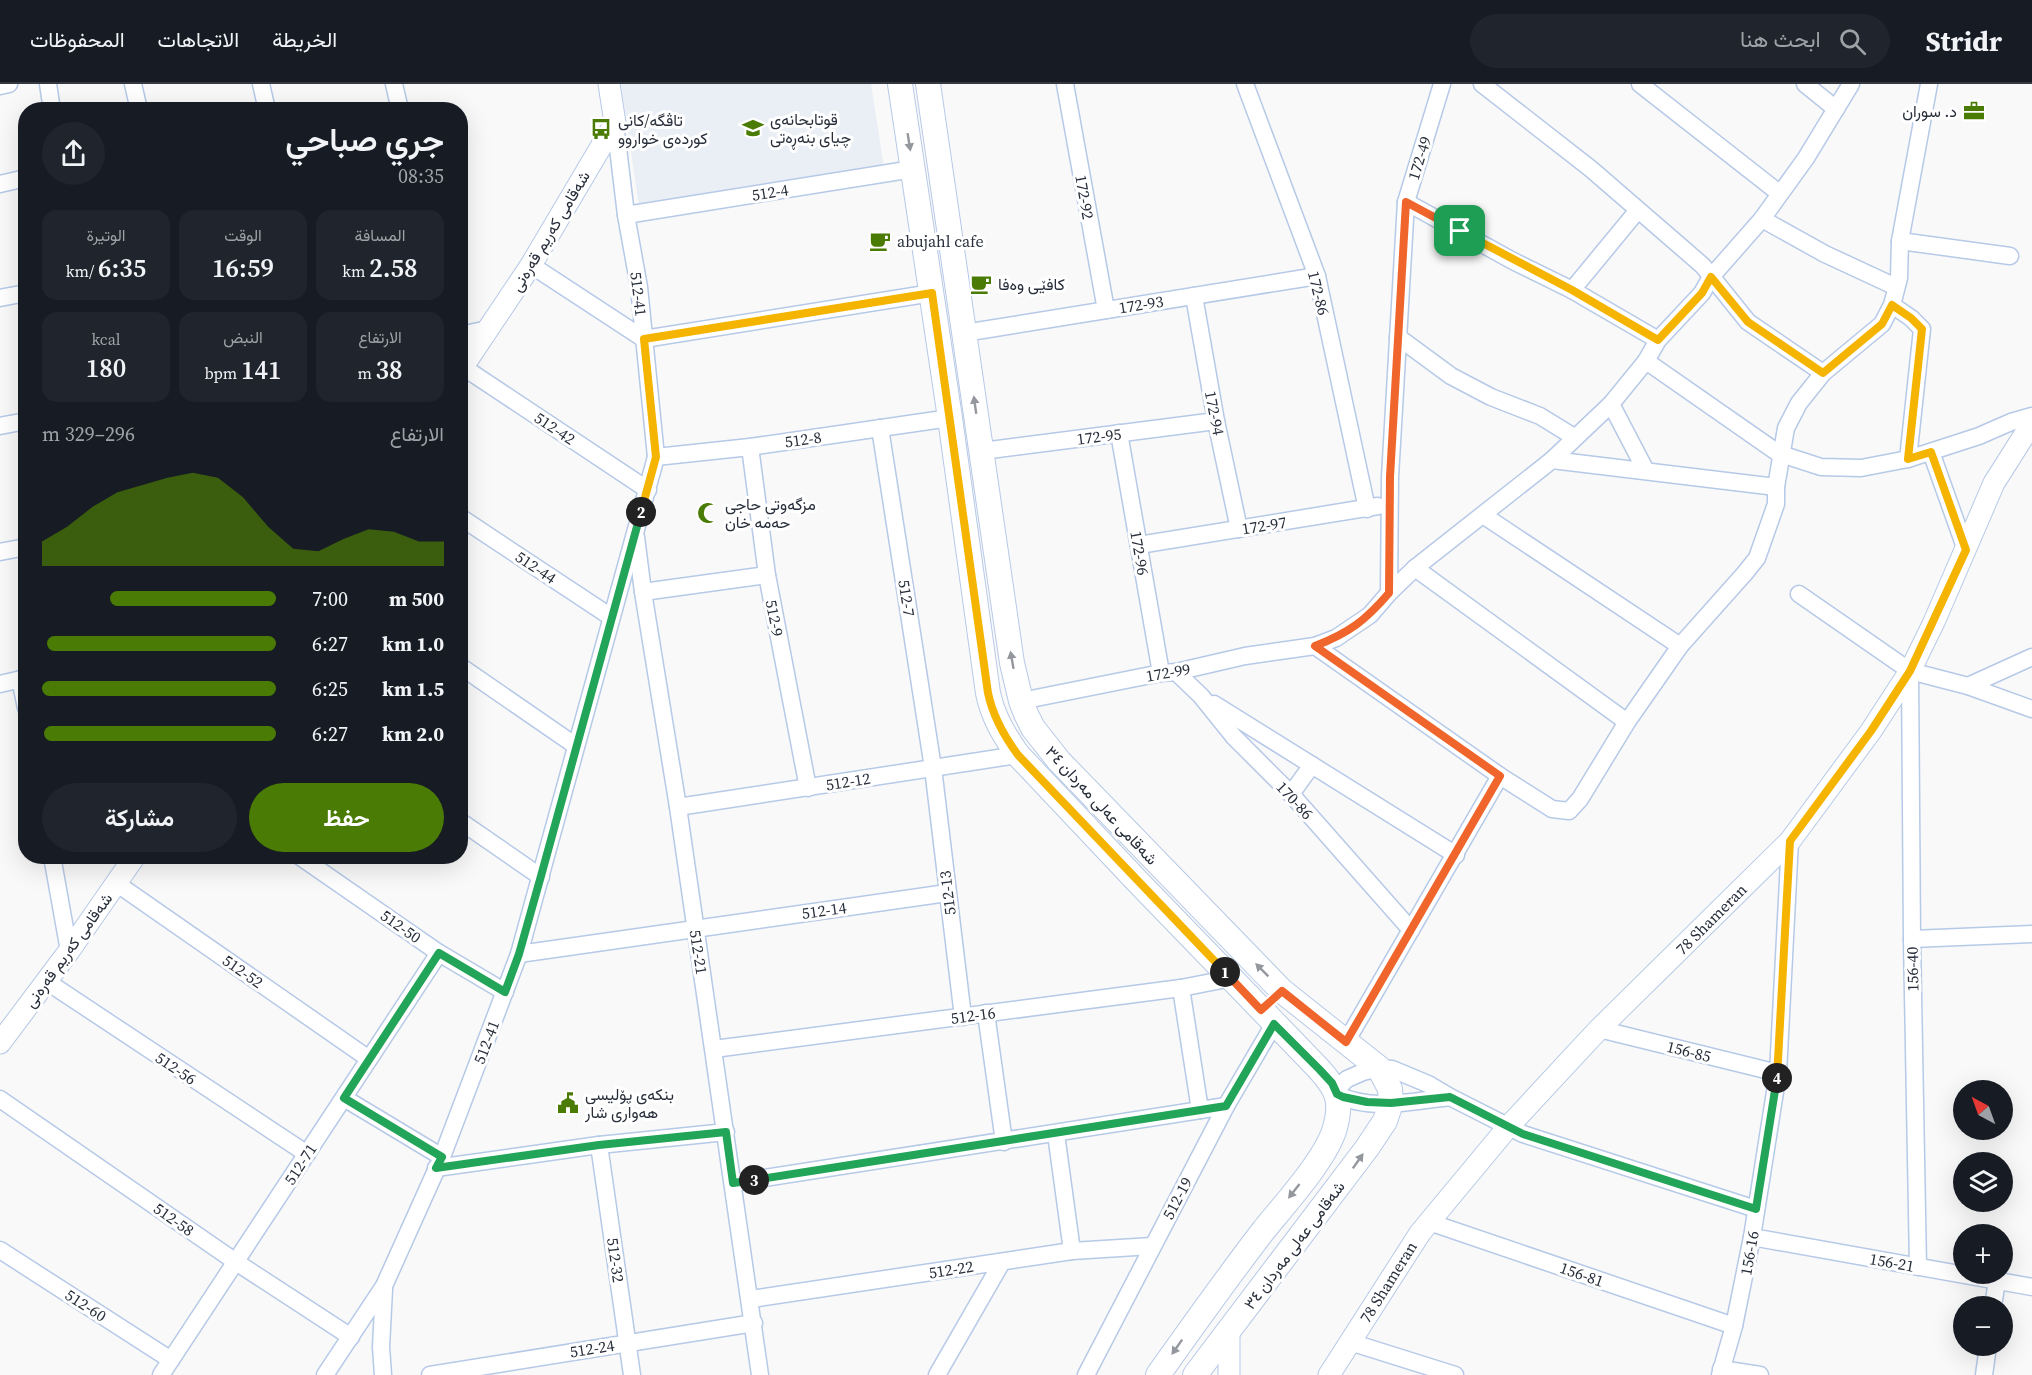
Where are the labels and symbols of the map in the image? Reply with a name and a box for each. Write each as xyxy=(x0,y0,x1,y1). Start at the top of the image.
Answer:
office icon: د. سوران xyxy=(1962,99,1986,123)
place label: د. سوران xyxy=(1902,100,1957,122)
place label: قوتابحانەی چیای بنەڕەتی xyxy=(770,108,851,150)
place label: تاڤگە/کانی کوردەی خواروو xyxy=(618,109,708,149)
school or university icon: قوتابحانەی چیای بنەڕەتی xyxy=(741,116,765,140)
bus stop icon: تاڤگە/کانی کوردەی خواروو xyxy=(589,117,613,141)
one-way arrow xyxy=(904,132,913,151)
street label: 172-49 xyxy=(1402,133,1436,183)
street label: شەقامی کەریم قەرەنی xyxy=(505,166,595,296)
street label: 172-92 xyxy=(1070,173,1100,221)
street label: 512-4 xyxy=(750,178,790,206)
pin xyxy=(1434,205,1485,256)
cafe icon: abujahl cafe xyxy=(868,229,892,253)
place label: abujahl cafe xyxy=(897,230,984,252)
street label: 172-86 xyxy=(1303,269,1335,317)
street label: 512-41 xyxy=(625,270,653,318)
cafe icon: کافێی وەفا xyxy=(969,272,993,296)
place label: کافێی وەفا xyxy=(998,273,1065,295)
street label: 172-93 xyxy=(1117,290,1165,318)
street label: 172-94 xyxy=(1200,389,1230,437)
one-way arrow xyxy=(970,396,979,415)
street label: 512-42 xyxy=(530,406,580,450)
street label: 172-95 xyxy=(1075,422,1123,450)
street label: 512-8 xyxy=(783,426,823,452)
place label: مزگەوتی حاجی حەمە خان xyxy=(725,493,816,533)
pin: 2 xyxy=(626,497,656,527)
mosque icon: مزگەوتی حاجی حەمە خان xyxy=(696,501,720,525)
street label: 172-97 xyxy=(1240,511,1288,539)
street label: 172-96 xyxy=(1125,529,1155,577)
street label: 512-44 xyxy=(511,545,561,589)
street label: 512-7 xyxy=(893,578,921,618)
street label: 512-9 xyxy=(761,598,789,638)
one-way arrow xyxy=(1008,651,1017,670)
street label: 172-99 xyxy=(1144,657,1192,687)
street label: شەقامی عەلی مەردان ٣٤ xyxy=(1041,741,1163,869)
street label: 512-12 xyxy=(824,767,872,795)
street label: 170-86 xyxy=(1272,776,1318,824)
street label: 512-13 xyxy=(933,869,961,917)
street label: 78 Shameran xyxy=(1671,878,1752,959)
street label: شەقامی کەریم قەرەنی xyxy=(19,888,117,1012)
street label: 512-14 xyxy=(800,896,848,924)
street label: 512-50 xyxy=(376,904,426,948)
street label: 512-21 xyxy=(685,928,713,976)
street label: 156-40 xyxy=(1901,946,1923,992)
street label: 512-52 xyxy=(218,949,268,993)
pin: 1 xyxy=(1210,957,1240,987)
one-way arrow xyxy=(1256,964,1270,978)
street label: 512-16 xyxy=(949,1001,997,1029)
street label: 512-41 xyxy=(468,1017,504,1067)
street label: 156-85 xyxy=(1665,1035,1713,1067)
street label: 512-56 xyxy=(151,1046,201,1090)
pin: 4 xyxy=(1762,1063,1792,1093)
north arrow xyxy=(1953,1080,2013,1140)
place label: بنکەی پۆلیسی هەواری شار xyxy=(584,1083,674,1123)
public building icon: بنکەی پۆلیسی هەواری شار xyxy=(556,1091,580,1115)
street label: 512-71 xyxy=(279,1139,321,1189)
one-way arrow xyxy=(1352,1154,1364,1170)
pin: 3 xyxy=(739,1165,769,1195)
street label: 512-19 xyxy=(1157,1173,1197,1223)
street label: شەقامی عەلی مەردان ٣٤ xyxy=(1238,1176,1350,1314)
one-way arrow xyxy=(1289,1184,1301,1199)
street label: 512-58 xyxy=(149,1197,199,1241)
street label: 156-16 xyxy=(1734,1229,1764,1277)
street label: 512-32 xyxy=(602,1236,630,1284)
street label: 78 Shameran xyxy=(1354,1237,1422,1327)
street label: 156-21 xyxy=(1868,1247,1916,1277)
street label: 512-22 xyxy=(927,1255,975,1283)
street label: 156-81 xyxy=(1557,1256,1607,1292)
street label: 512-60 xyxy=(61,1284,111,1326)
street label: 512-24 xyxy=(568,1334,616,1362)
one-way arrow xyxy=(1171,1339,1183,1355)

